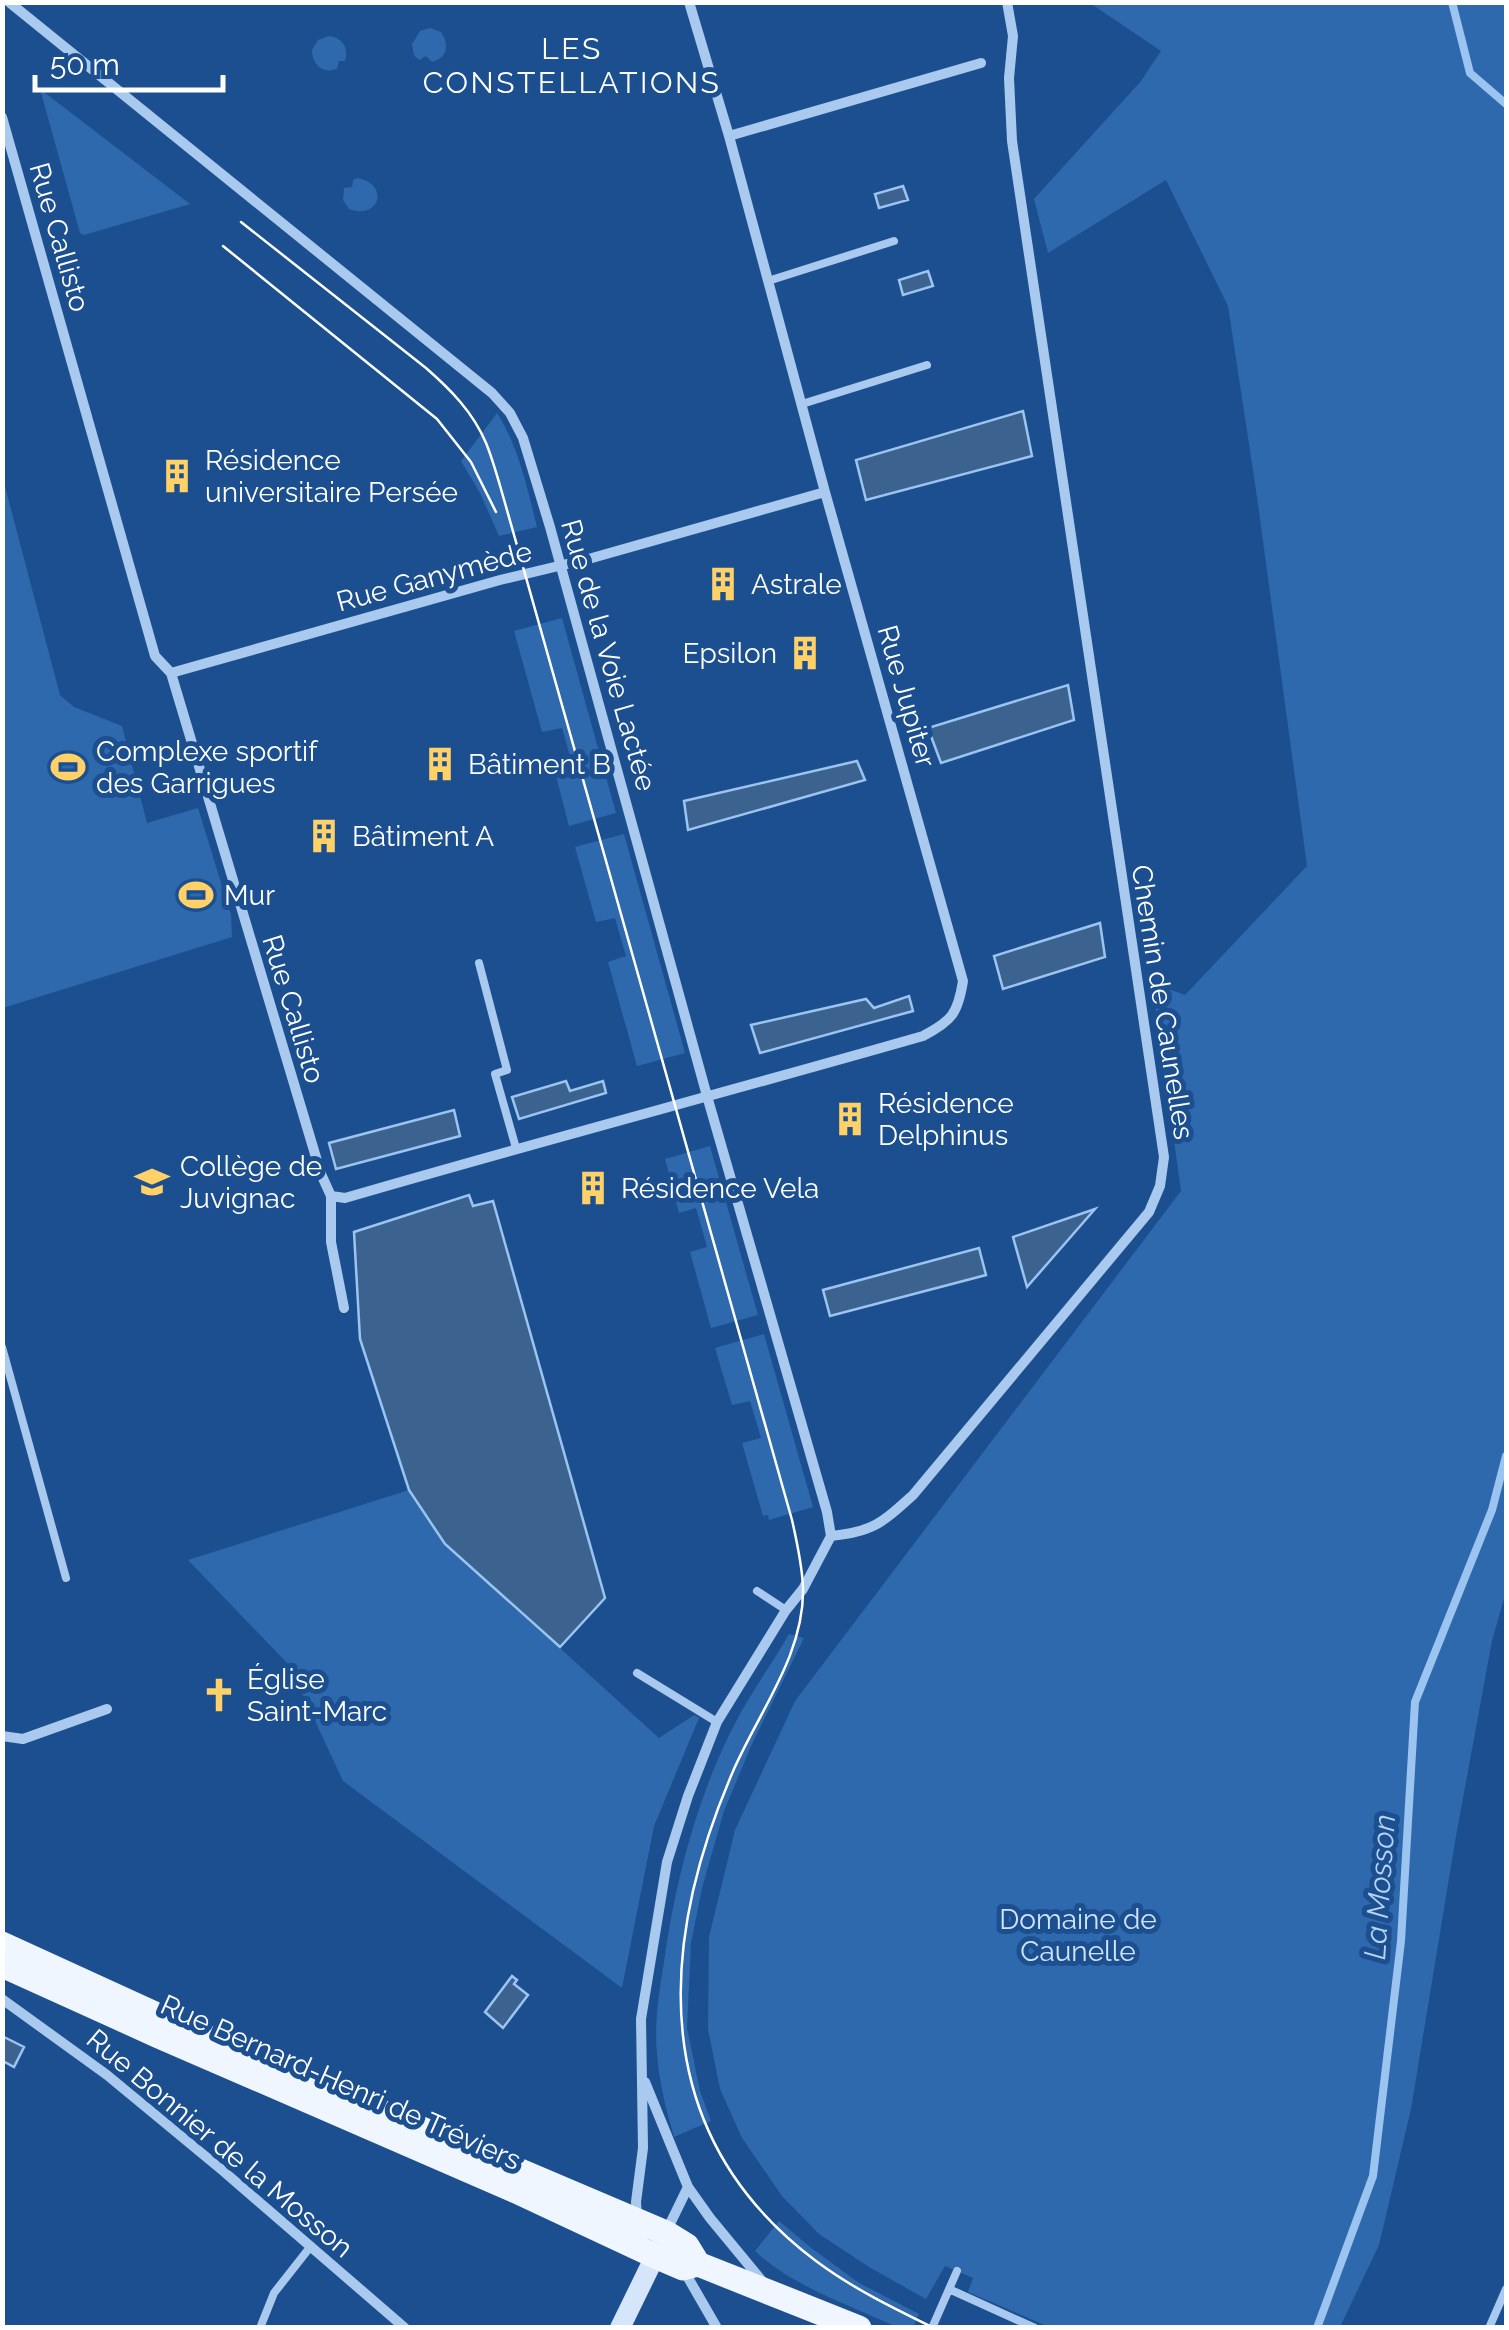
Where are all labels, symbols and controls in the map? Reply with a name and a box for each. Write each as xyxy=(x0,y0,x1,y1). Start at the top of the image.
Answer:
scale bar xyxy=(35,30,222,92)
district label: LES CONSTELLATIONS xyxy=(423,31,721,100)
text: 50 m xyxy=(50,47,120,82)
street label: Rue Callisto xyxy=(23,159,97,315)
place label: Résidence universitaire Persée xyxy=(205,444,458,509)
building icon: Résidence universitaire Persée xyxy=(158,457,196,495)
street label: Rue de la Voie Lactée xyxy=(554,516,663,795)
street label: Rue Ganymède xyxy=(333,535,535,618)
building icon: Astrale xyxy=(704,565,742,603)
place label: Astrale xyxy=(751,568,842,601)
street label: Rue Jupiter xyxy=(871,621,943,771)
building icon: Epsilon xyxy=(786,634,824,672)
place label: Epsilon xyxy=(683,637,777,670)
place label: Complexe sportif des Garrigues xyxy=(96,735,319,800)
building icon: Bâtiment B xyxy=(421,745,459,783)
sports icon: Complexe sportif des Garrigues xyxy=(49,748,87,786)
place label: Bâtiment B xyxy=(468,748,611,781)
building icon: Bâtiment A xyxy=(305,817,343,855)
place label: Bâtiment A xyxy=(352,820,494,853)
street label: Chemin de Caunelles xyxy=(1125,863,1200,1142)
sports icon: Mur xyxy=(177,876,215,914)
place label: Mur xyxy=(224,879,275,912)
street label: Rue Callisto xyxy=(255,931,332,1087)
place label: Résidence Delphinus xyxy=(878,1087,1014,1152)
building icon: Résidence Delphinus xyxy=(831,1100,869,1138)
place label: Collège de Juvignac xyxy=(180,1150,322,1215)
school or university icon: Collège de Juvignac xyxy=(133,1163,171,1201)
building icon: Résidence Vela xyxy=(574,1169,612,1207)
place label: Résidence Vela xyxy=(621,1172,819,1205)
place label: Église Saint-Marc xyxy=(247,1663,387,1728)
church icon: Église Saint-Marc xyxy=(200,1676,238,1714)
water label: La Mosson xyxy=(1357,1813,1402,1961)
park label: Domaine de Caunelle xyxy=(999,1903,1157,1968)
street label: Rue Bernard-Henri de Tréviers xyxy=(156,1988,526,2177)
street label: Rue Bonnier de la Mosson xyxy=(80,2022,359,2264)

